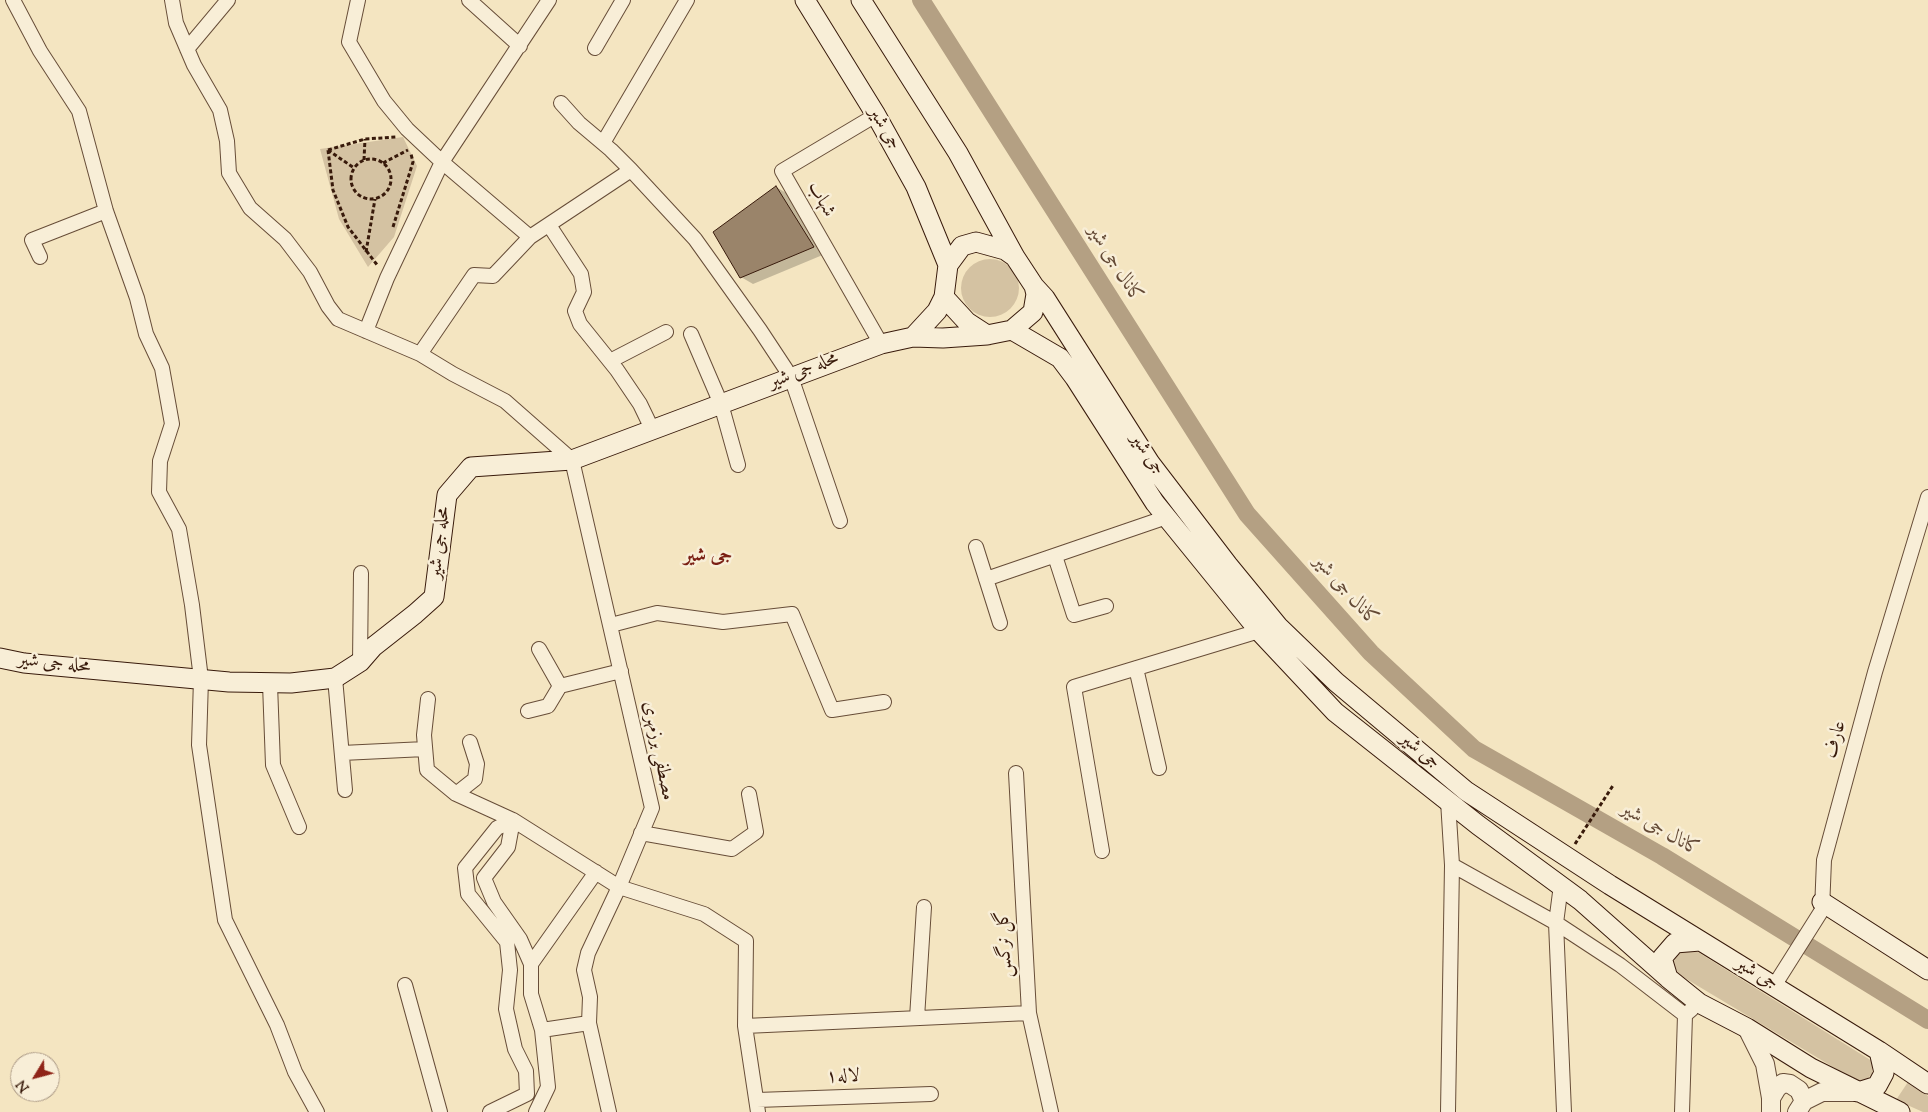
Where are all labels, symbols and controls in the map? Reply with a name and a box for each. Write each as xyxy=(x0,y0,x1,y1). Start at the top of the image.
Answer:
street label: جی شیر xyxy=(862,103,904,155)
street label: شهاب xyxy=(801,178,839,222)
water label: کانال جی شیر xyxy=(1080,221,1148,309)
street label: محله جی شیر xyxy=(766,348,842,396)
street label: جی شیر xyxy=(1124,430,1168,480)
street label: محله جی شیر xyxy=(425,505,457,581)
district label: جی شیر xyxy=(684,546,732,570)
water label: کانال جی شیر xyxy=(1306,551,1384,633)
street label: محله جی شیر xyxy=(17,650,91,680)
street label: مصطفی برزمهری xyxy=(636,700,678,802)
street label: عارف xyxy=(1821,719,1853,761)
street label: جی شیر xyxy=(1394,728,1444,776)
water label: کانال جی شیر xyxy=(1616,798,1704,864)
street label: گل نرگس xyxy=(993,910,1019,978)
street label: جی شیر xyxy=(1730,953,1782,997)
north arrow xyxy=(10,1052,60,1102)
street label: لاله۱ xyxy=(826,1066,860,1090)
text: N xyxy=(12,1075,35,1096)

